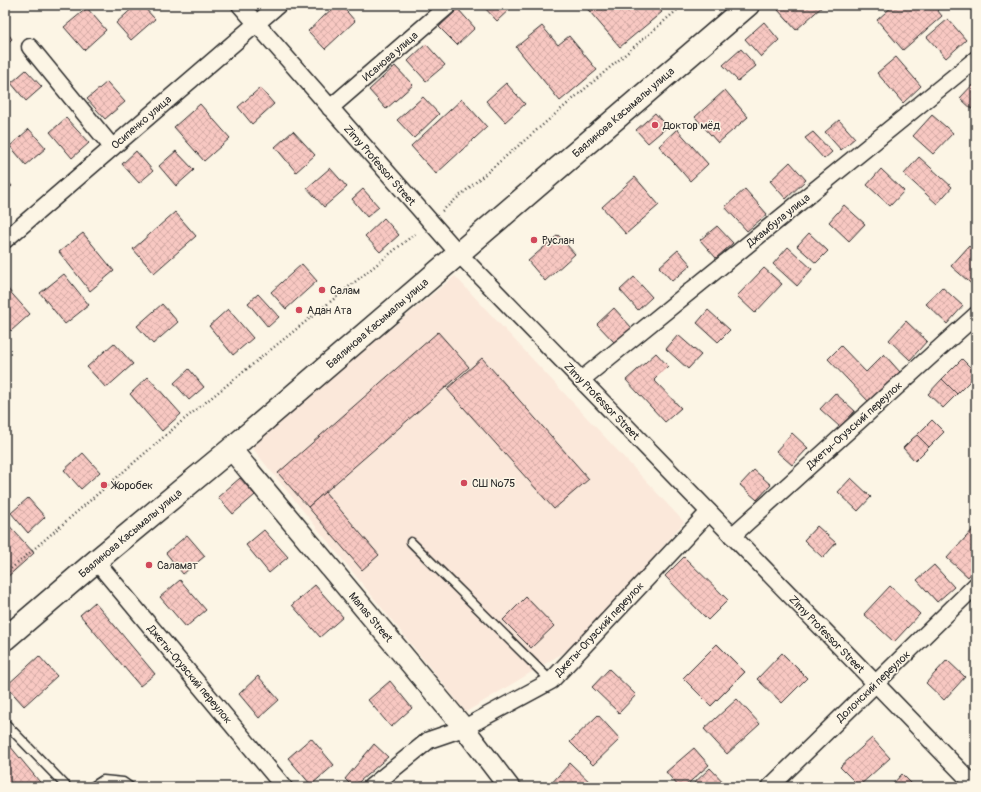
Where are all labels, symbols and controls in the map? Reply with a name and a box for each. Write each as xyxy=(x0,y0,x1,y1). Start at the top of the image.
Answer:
street label: Исанова улица xyxy=(360,29,421,84)
street label: Баялинова Касымалы улица xyxy=(570,65,677,160)
street label: Осипенко улица xyxy=(109,93,174,152)
place label: Доктор мёд xyxy=(662,119,720,132)
marker: Доктор мёд xyxy=(650,120,660,130)
street label: Zimy Professor Street xyxy=(341,122,419,209)
street label: Джамбула улица xyxy=(743,191,813,251)
place label: Руслан xyxy=(542,234,574,247)
marker: Руслан xyxy=(529,235,539,245)
street label: Баялинова Касымалы улица xyxy=(324,276,431,371)
place label: Салам xyxy=(330,284,360,297)
marker: Салам xyxy=(317,285,327,295)
place label: Адан Ата xyxy=(307,304,352,317)
marker: Адан Ата xyxy=(294,305,304,315)
street label: Zimy Professor Street xyxy=(561,360,642,443)
street label: Джеты-Огузский переулок xyxy=(803,379,905,473)
place label: СШ №75 xyxy=(472,477,515,490)
marker: СШ №75 xyxy=(459,478,469,488)
place label: Жоробек xyxy=(110,479,153,492)
marker: Жоробек xyxy=(99,480,109,490)
street label: Баялинова Касымалы улица xyxy=(76,486,185,580)
place label: Саламат xyxy=(157,559,198,572)
marker: Саламат xyxy=(144,560,154,570)
street label: Джеты-Огузский переулок xyxy=(551,579,647,680)
street label: Manas Street xyxy=(346,590,396,645)
street label: Zimy Professor Street xyxy=(786,593,867,676)
street label: Джеты-Огузский переулок xyxy=(144,622,235,726)
street label: Долонский переулок xyxy=(833,648,913,725)

